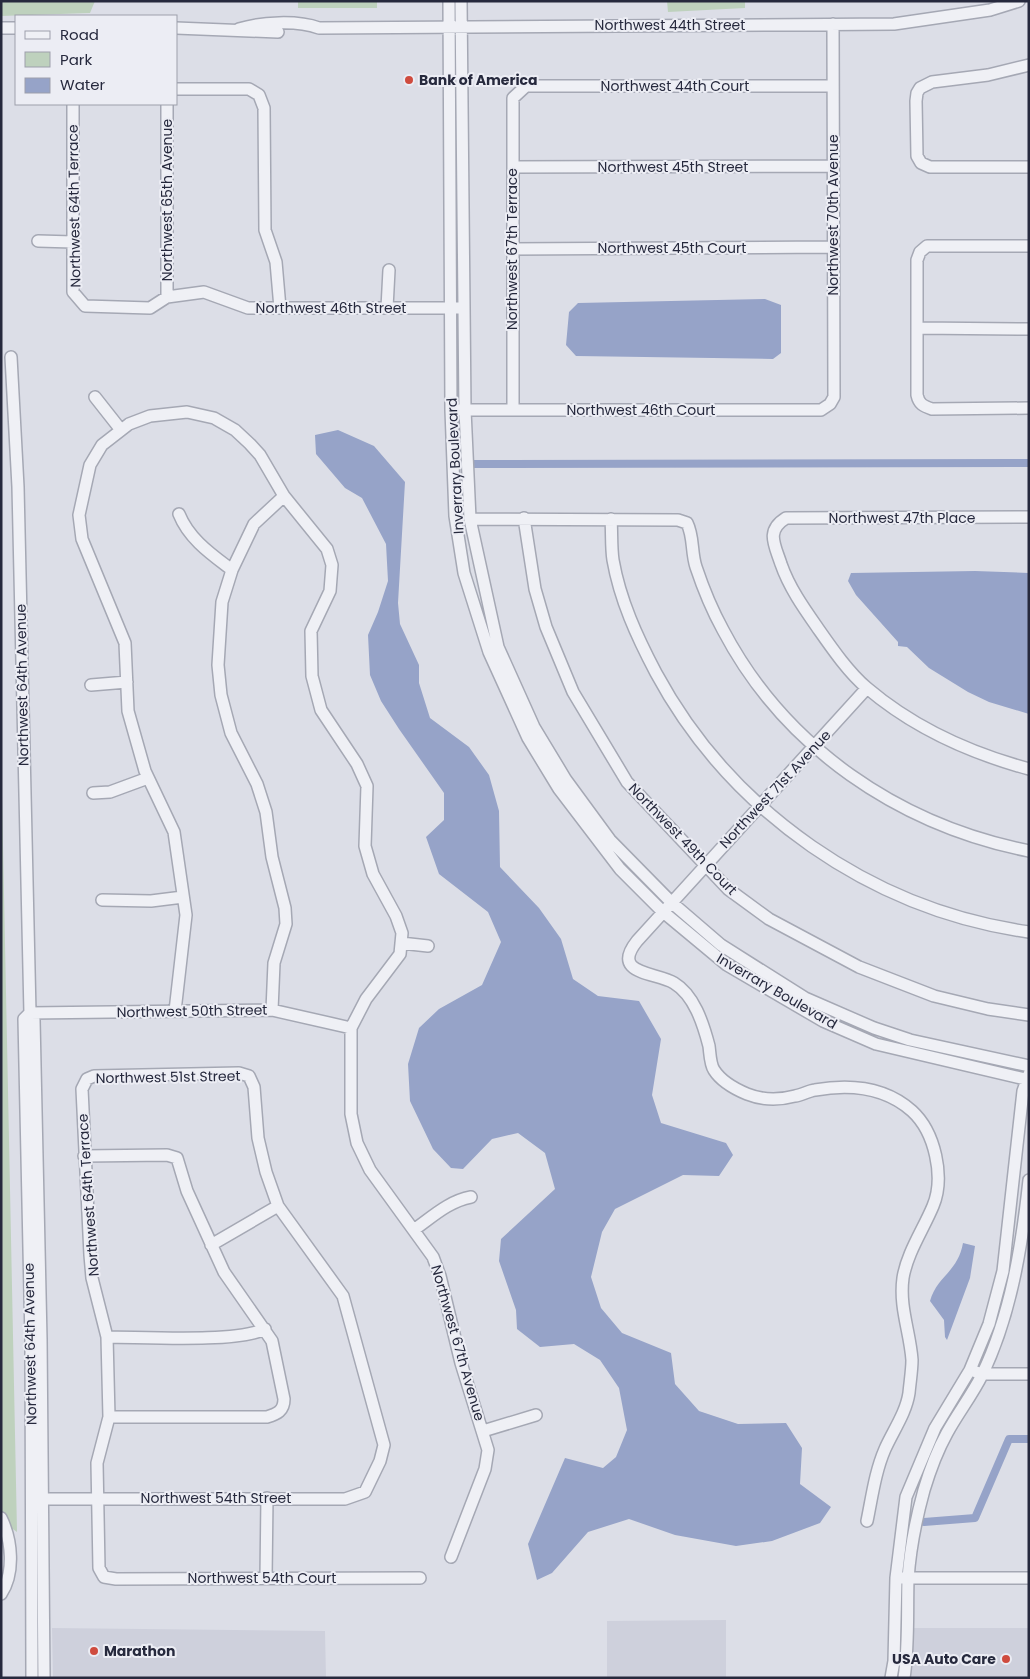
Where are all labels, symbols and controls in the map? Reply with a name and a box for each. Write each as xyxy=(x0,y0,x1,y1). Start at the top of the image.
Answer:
legend xyxy=(15,15,178,105)
street label: Northwest 44th Street xyxy=(595,15,745,35)
text: Road xyxy=(60,24,99,45)
text: Park xyxy=(60,49,92,70)
place label: Bank of America xyxy=(419,70,538,90)
text: Water xyxy=(60,74,106,95)
marker: Bank of America xyxy=(403,74,415,86)
street label: Northwest 44th Court xyxy=(601,76,749,96)
street label: Northwest 65th Avenue xyxy=(157,118,177,281)
street label: Northwest 64th Terrace xyxy=(63,124,85,288)
street label: Northwest 70th Avenue xyxy=(823,134,843,296)
street label: Northwest 45th Street xyxy=(598,157,748,177)
street label: Northwest 67th Terrace xyxy=(502,168,522,330)
street label: Northwest 45th Court xyxy=(598,238,746,258)
street label: Northwest 46th Street xyxy=(256,298,406,318)
street label: Inverrary Boulevard xyxy=(441,397,469,535)
street label: Northwest 46th Court xyxy=(567,400,715,420)
street label: Northwest 47th Place xyxy=(829,508,976,528)
street label: Northwest 64th Avenue xyxy=(11,603,33,766)
street label: Northwest 71st Avenue xyxy=(715,725,835,853)
street label: Northwest 49th Court xyxy=(624,779,742,899)
street label: Inverrary Boulevard xyxy=(713,948,841,1034)
street label: Northwest 50th Street xyxy=(116,1000,268,1022)
street label: Northwest 51st Street xyxy=(95,1066,241,1088)
street label: Northwest 64th Terrace xyxy=(72,1113,104,1277)
street label: Northwest 64th Avenue xyxy=(19,1262,41,1425)
street label: Northwest 67th Avenue xyxy=(426,1263,490,1424)
street label: Northwest 54th Street xyxy=(141,1488,291,1508)
street label: Northwest 54th Court xyxy=(188,1568,336,1588)
place label: Marathon xyxy=(104,1641,175,1661)
marker: Marathon xyxy=(88,1645,100,1657)
place label: USA Auto Care xyxy=(892,1649,996,1669)
marker: USA Auto Care xyxy=(1000,1653,1012,1665)

